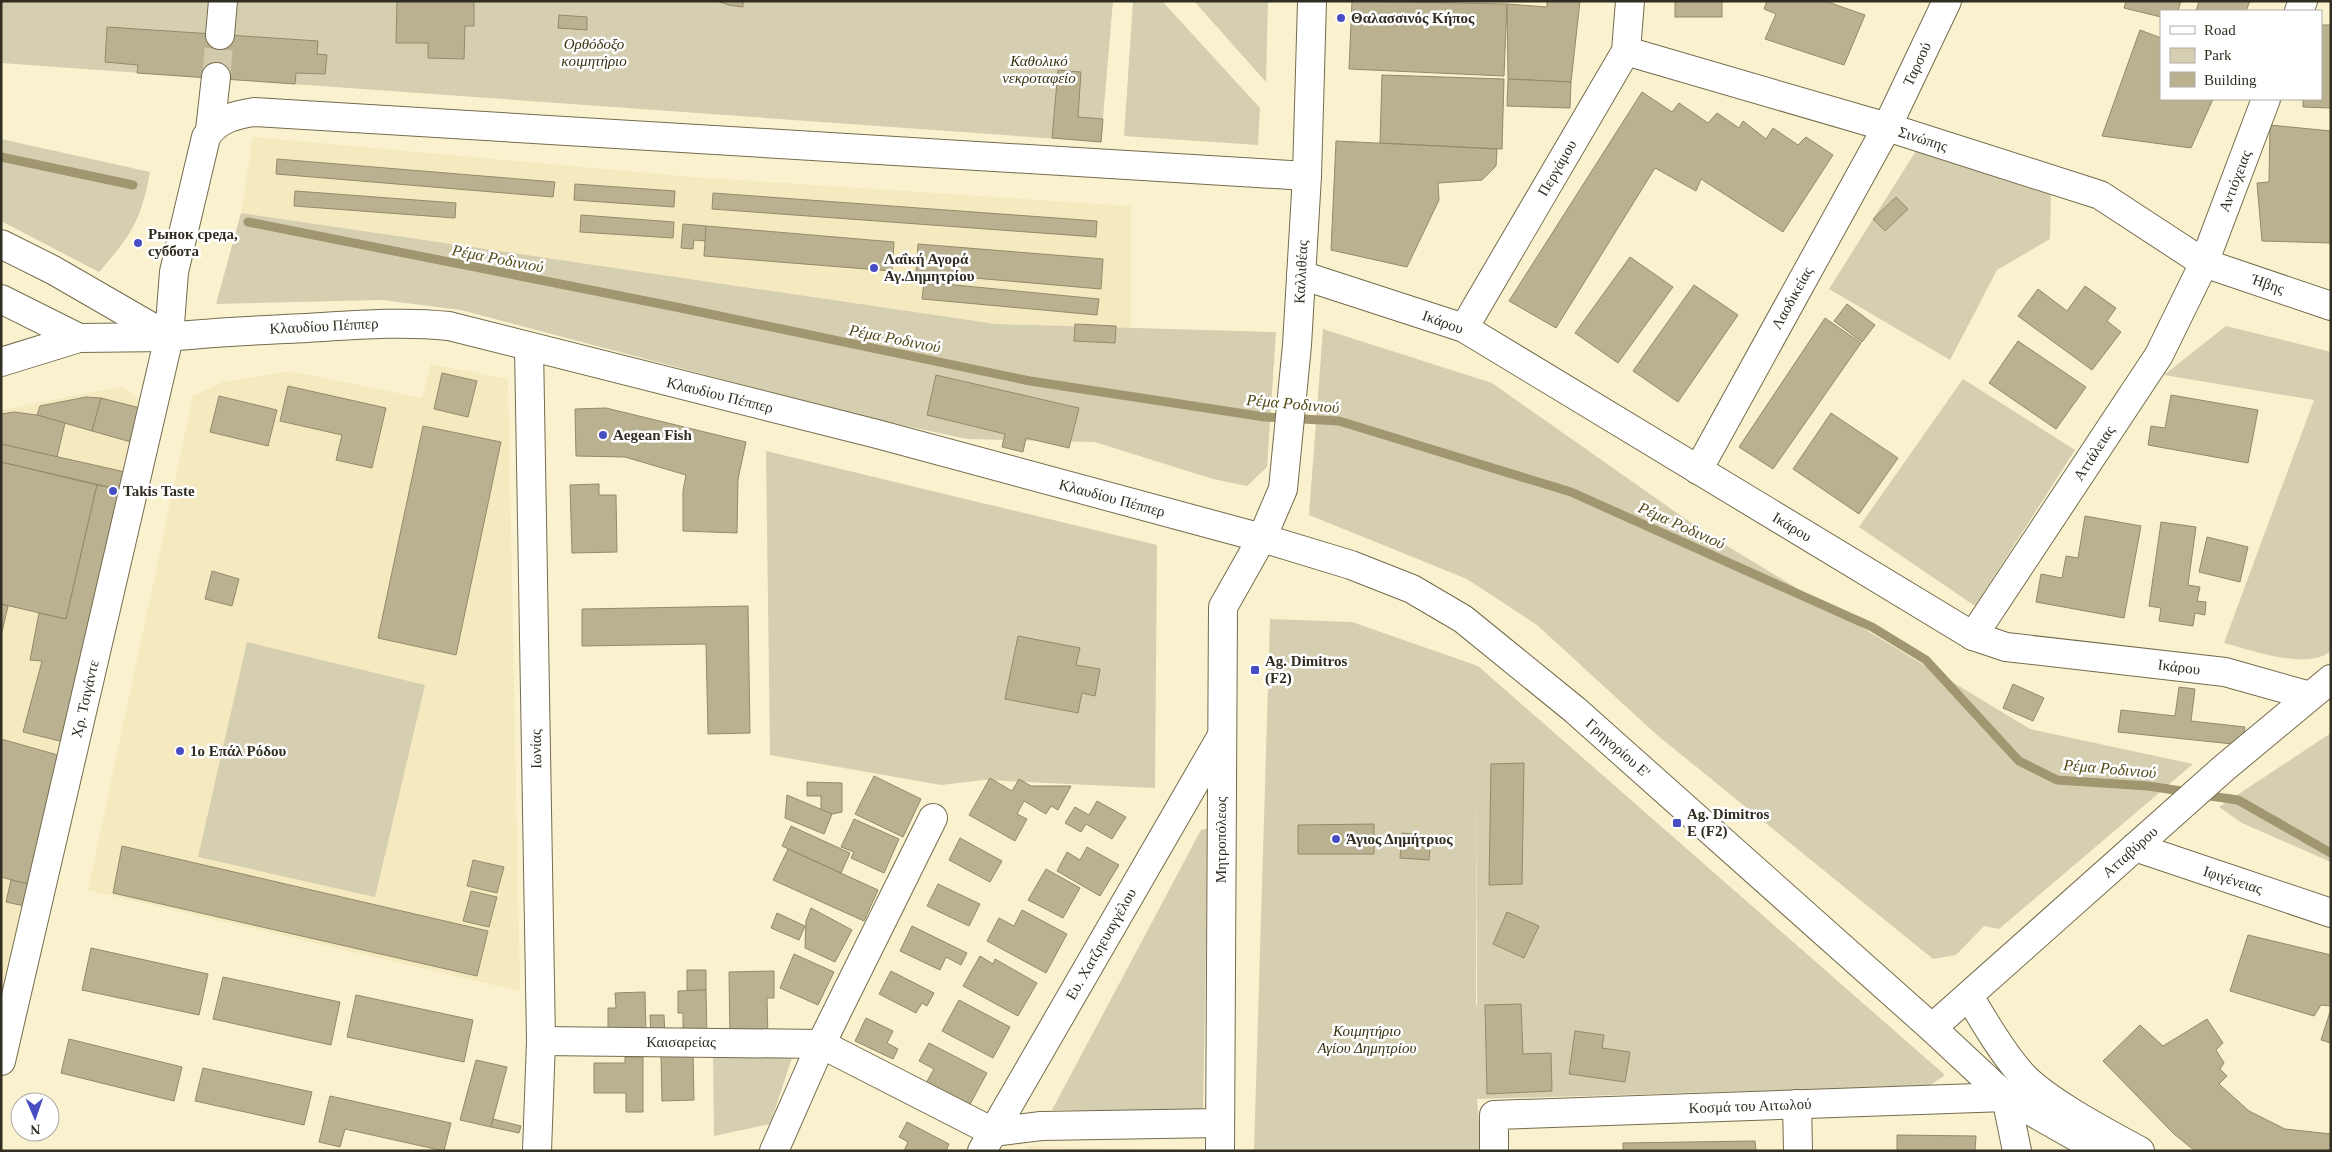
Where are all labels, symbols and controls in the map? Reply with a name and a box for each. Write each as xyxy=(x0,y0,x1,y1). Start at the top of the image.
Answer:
place label: Θαλασσινός Κήπος xyxy=(1351,10,1475,26)
legend xyxy=(2160,10,2322,100)
marker: Θαλασσινός Κήπος xyxy=(1335,12,1347,24)
text: Road xyxy=(2204,22,2236,38)
park label: Ορθόδοξο κοιμητήριο xyxy=(561,36,627,69)
street label: Ταρσού xyxy=(1900,40,1934,88)
text: Park xyxy=(2204,47,2232,63)
park label: Καθολικό νεκροταφείο xyxy=(1002,53,1076,86)
text: Building xyxy=(2204,72,2257,88)
street label: Σινώπης xyxy=(1896,124,1950,154)
street label: Περγάμου xyxy=(1535,137,1579,199)
street label: Αντιόχειας xyxy=(2216,148,2254,214)
place label: Рынок среда, суббота xyxy=(148,226,238,259)
marker: Рынок среда, суббота xyxy=(132,237,144,249)
street label: Καλλιθέας xyxy=(1291,240,1311,304)
water label: Ρέμα Ροδινιού xyxy=(449,241,545,277)
place label: Λαΐκή Αγορά Αγ.Δημητρίου xyxy=(884,251,975,284)
marker: Λαΐκή Αγορά Αγ.Δημητρίου xyxy=(868,262,880,274)
street label: Λαοδικείας xyxy=(1768,264,1816,332)
street label: Ήβης xyxy=(2249,271,2287,297)
street label: Ικάρου xyxy=(1420,307,1466,337)
street label: Κλαυδίου Πέππερ xyxy=(269,315,379,337)
water label: Ρέμα Ροδινιού xyxy=(846,321,942,357)
street label: Κλαυδίου Πέππερ xyxy=(665,374,775,416)
water label: Ρέμα Ροδινιού xyxy=(1245,391,1340,417)
street label: Αττάλειας xyxy=(2070,423,2118,483)
place label: Aegean Fish xyxy=(613,427,692,443)
marker: Aegean Fish xyxy=(597,429,609,441)
street label: Κλαυδίου Πέππερ xyxy=(1057,476,1167,520)
place label: Takis Taste xyxy=(123,483,195,499)
marker: Takis Taste xyxy=(107,485,119,497)
water label: Ρέμα Ροδινιού xyxy=(1635,498,1728,553)
street label: Ικάρου xyxy=(1770,509,1814,545)
place label: Ag. Dimitros (F2) xyxy=(1265,653,1347,687)
street label: Ικάρου xyxy=(2157,656,2201,678)
street label: Χρ. Τσιγάντε xyxy=(68,659,102,739)
marker: Ag. Dimitros (F2) xyxy=(1249,664,1261,676)
street label: Γρηγορίου Ε' xyxy=(1583,715,1653,781)
street label: Ιωνίας xyxy=(528,729,544,769)
place label: 1ο Επάλ Ρόδου xyxy=(190,743,286,759)
marker: 1ο Επάλ Ρόδου xyxy=(174,745,186,757)
water label: Ρέμα Ροδινιού xyxy=(2062,756,2157,782)
street label: Μητροπόλεως xyxy=(1213,797,1229,883)
place label: Ag. Dimitros E (F2) xyxy=(1687,806,1769,840)
marker: Ag. Dimitros E (F2) xyxy=(1671,817,1683,829)
street label: Ατταβύρου xyxy=(2099,823,2161,881)
place label: Άγιος Δημήτριος xyxy=(1346,831,1453,847)
marker: Άγιος Δημήτριος xyxy=(1330,833,1342,845)
street label: Ιφιγένειας xyxy=(2201,863,2265,897)
street label: Ευ. Χατζηευαγγέλου xyxy=(1063,886,1139,1002)
park label: Κοιμητήριο Αγίου Δημητρίου xyxy=(1317,1023,1416,1056)
street label: Καισαρείας xyxy=(646,1034,716,1050)
north arrow xyxy=(10,1092,60,1142)
street label: Κοσμά του Αιτωλού xyxy=(1688,1096,1812,1116)
text: N xyxy=(30,1122,41,1137)

